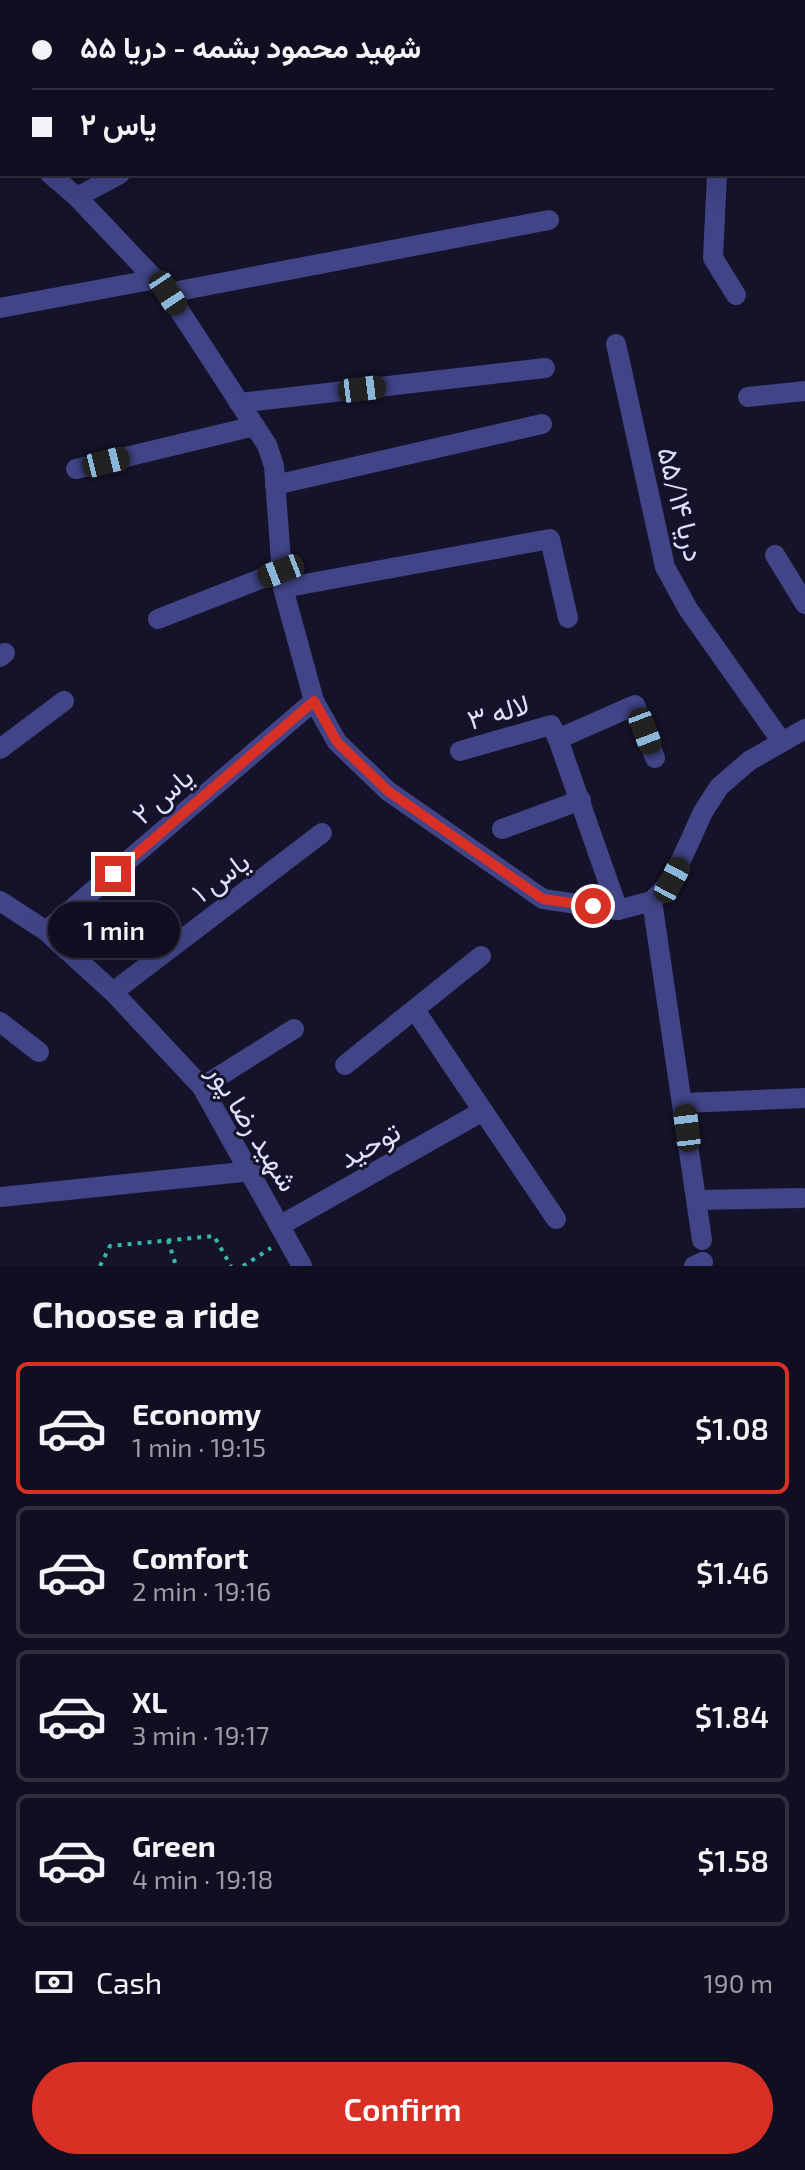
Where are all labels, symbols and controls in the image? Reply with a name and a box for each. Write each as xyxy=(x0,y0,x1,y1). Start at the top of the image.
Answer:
text: شهید محمود بشمه - دریا ۵۵ xyxy=(80,28,421,64)
text: یاس ۲ xyxy=(80,105,157,141)
car xyxy=(145,266,191,320)
car xyxy=(337,374,387,404)
street label: دریا ۵۵/۱۴ xyxy=(649,443,713,565)
car xyxy=(80,445,132,479)
car xyxy=(254,551,308,591)
street label: لاله ۳ xyxy=(463,686,533,736)
car xyxy=(625,704,665,758)
street label: یاس ۲ xyxy=(124,759,200,832)
street label: یاس ۱ xyxy=(184,843,256,909)
car xyxy=(650,853,694,907)
route end xyxy=(95,856,131,892)
route start xyxy=(575,888,611,924)
callout: 1 min xyxy=(47,902,179,958)
text: 1 min xyxy=(83,914,145,945)
street label: شهید رضا پور xyxy=(198,1056,307,1199)
car xyxy=(672,1103,702,1153)
street label: توحید xyxy=(332,1113,407,1176)
text: Choose a ride xyxy=(32,1292,260,1335)
icon: car xyxy=(36,1392,108,1464)
text: Economy xyxy=(132,1395,261,1431)
text: $1.08 xyxy=(695,1410,769,1446)
text: 1 min · 19:15 xyxy=(132,1431,266,1462)
icon: car xyxy=(36,1536,108,1608)
text: Comfort xyxy=(132,1539,249,1575)
text: $1.46 xyxy=(696,1554,769,1590)
text: 2 min · 19:16 xyxy=(132,1575,271,1606)
icon: car xyxy=(36,1680,108,1752)
text: XL xyxy=(132,1683,167,1719)
text: $1.84 xyxy=(695,1698,769,1734)
text: 3 min · 19:17 xyxy=(132,1719,269,1750)
icon: car xyxy=(36,1824,108,1896)
text: Green xyxy=(132,1827,216,1863)
text: $1.58 xyxy=(697,1842,769,1878)
text: 4 min · 19:18 xyxy=(132,1863,273,1894)
icon: cash xyxy=(32,1960,76,2004)
text: Cash xyxy=(96,1964,162,2000)
text: 190 m xyxy=(704,1967,773,1998)
button: Confirm xyxy=(32,2062,773,2154)

